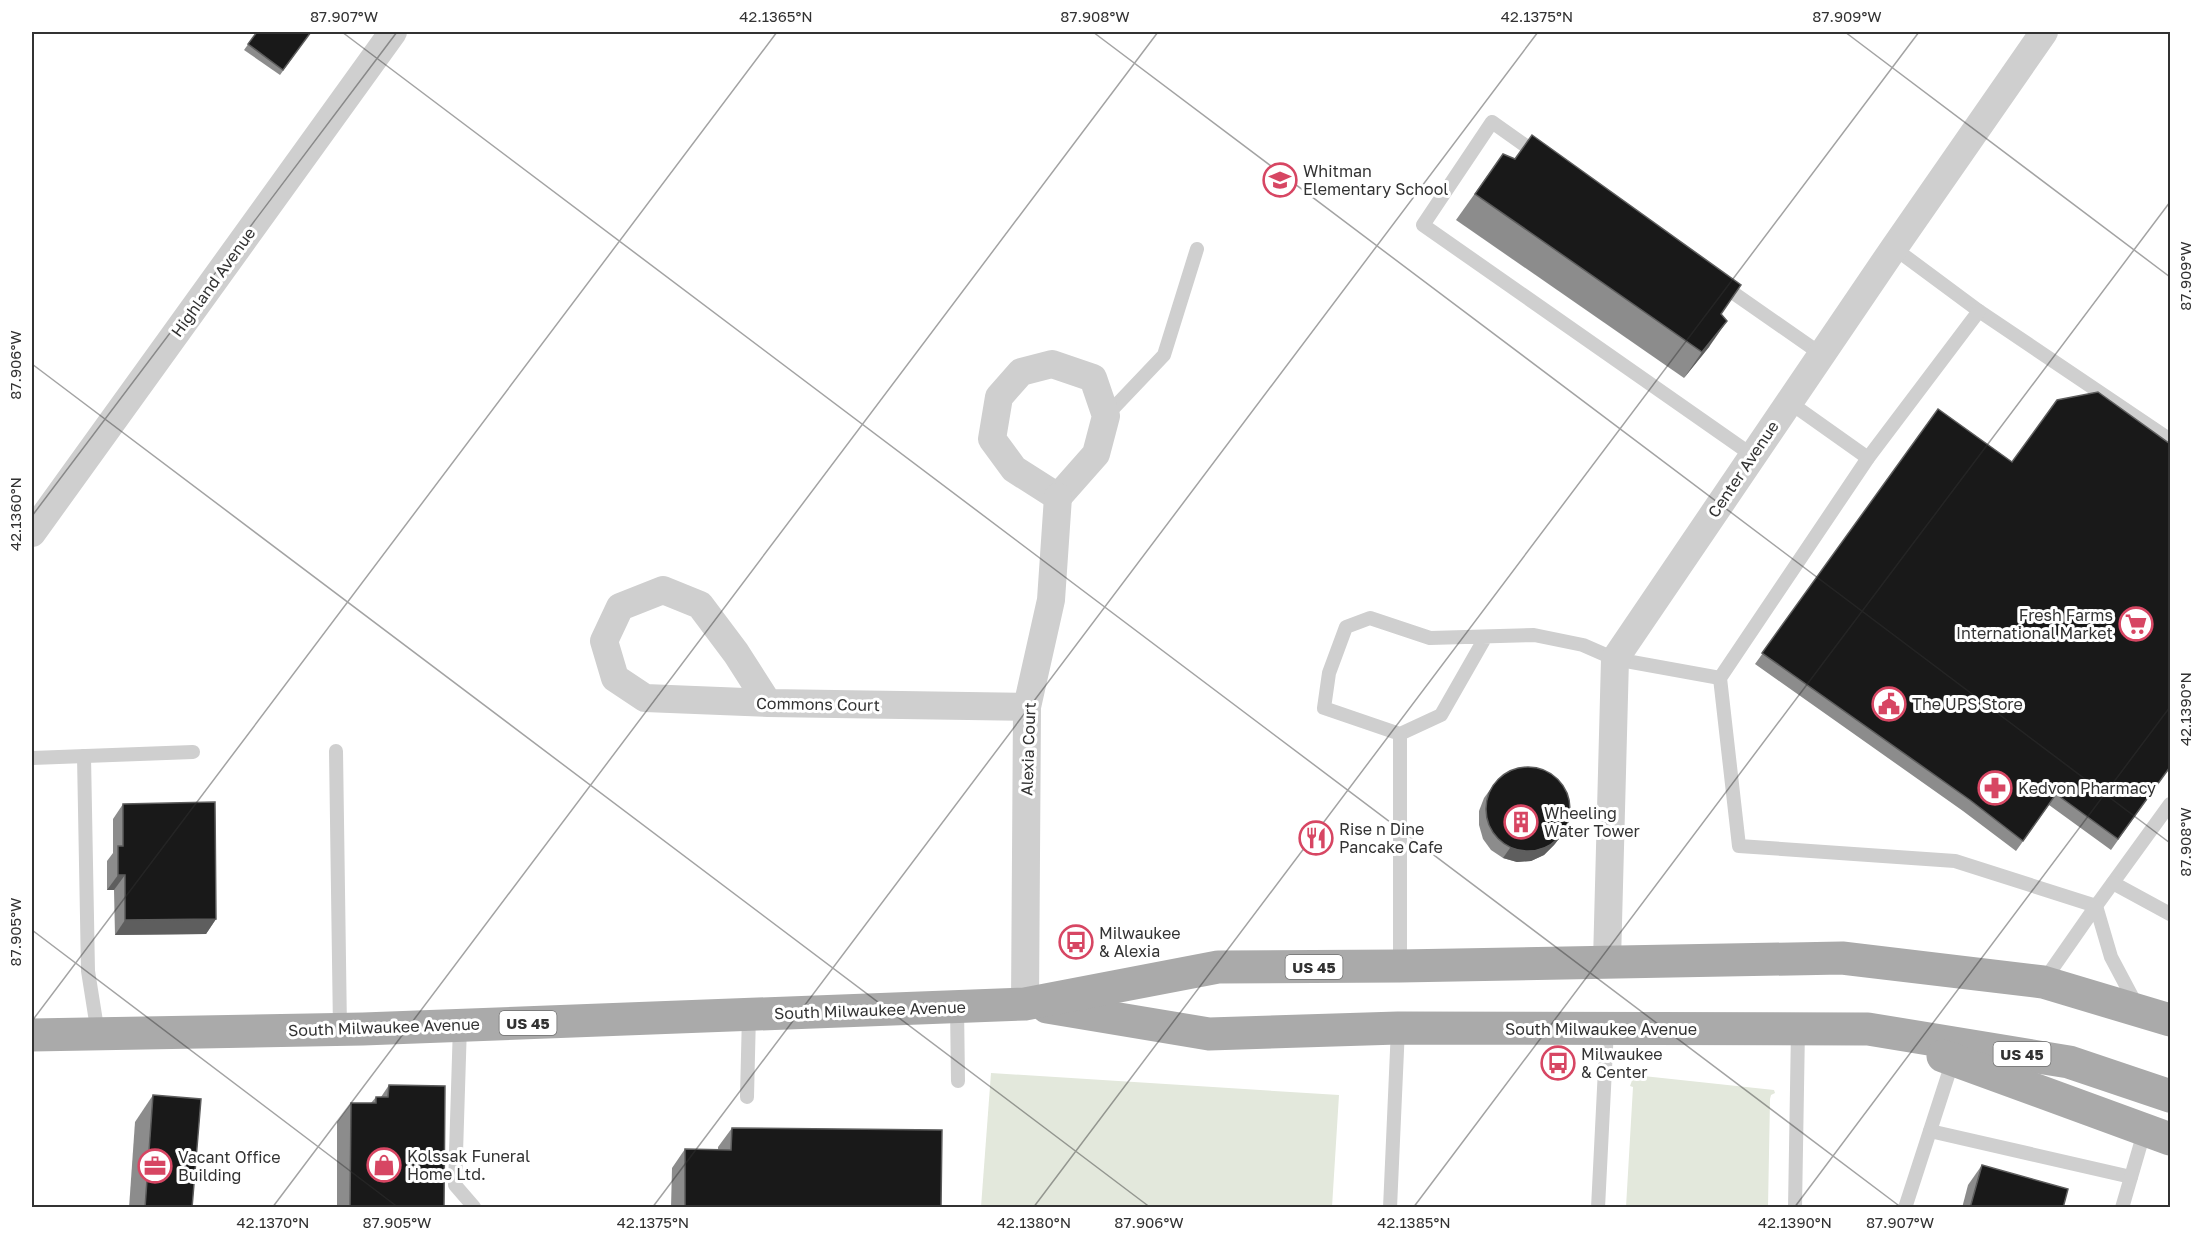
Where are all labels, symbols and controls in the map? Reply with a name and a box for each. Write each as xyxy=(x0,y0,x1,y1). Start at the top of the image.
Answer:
text: 87.907°W xyxy=(310,7,378,25)
text: 42.1365°N xyxy=(739,7,813,25)
text: 87.908°W xyxy=(1060,7,1130,25)
text: 42.1375°N xyxy=(1501,7,1573,25)
text: 87.909°W xyxy=(1812,7,1882,25)
place label: Whitman Elementary School xyxy=(1303,161,1448,199)
school or university icon: Whitman Elementary School xyxy=(1262,162,1298,198)
street label: Highland Avenue xyxy=(167,223,259,341)
text: 87.909°W xyxy=(2176,241,2194,311)
text: 87.906°W xyxy=(6,330,24,400)
street label: Center Avenue xyxy=(1703,417,1783,521)
text: 42.1360°N xyxy=(6,477,24,551)
place label: Fresh Farms International Market xyxy=(1956,605,2113,643)
supermarket icon: Fresh Farms International Market xyxy=(2118,606,2154,642)
text: 42.1390°N xyxy=(2176,672,2194,746)
public building icon: The UPS Store xyxy=(1871,686,1907,722)
street label: Commons Court xyxy=(756,693,880,715)
place label: The UPS Store xyxy=(1912,694,2023,714)
street label: Alexia Court xyxy=(1016,702,1040,796)
pharmacy icon: Kedvon Pharmacy xyxy=(1977,770,2013,806)
place label: Kedvon Pharmacy xyxy=(2018,778,2156,798)
place label: Wheeling Water Tower xyxy=(1544,803,1640,841)
building icon: Wheeling Water Tower xyxy=(1503,804,1539,840)
text: 87.908°W xyxy=(2176,807,2194,877)
place label: Rise n Dine Pancake Cafe xyxy=(1339,819,1443,857)
restaurant icon: Rise n Dine Pancake Cafe xyxy=(1298,820,1334,856)
text: 87.905°W xyxy=(6,898,24,966)
place label: Milwaukee & Alexia xyxy=(1099,923,1181,961)
bus stop icon: Milwaukee & Alexia xyxy=(1058,924,1094,960)
road number: US 45 xyxy=(1286,955,1342,979)
street label: South Milwaukee Avenue xyxy=(774,997,966,1023)
road number: US 45 xyxy=(500,1011,556,1035)
street label: South Milwaukee Avenue xyxy=(288,1014,480,1040)
street label: South Milwaukee Avenue xyxy=(1505,1019,1697,1039)
road number: US 45 xyxy=(1994,1042,2050,1066)
place label: Milwaukee & Center xyxy=(1581,1044,1663,1082)
bus stop icon: Milwaukee & Center xyxy=(1540,1045,1576,1081)
place label: Kolssak Funeral Home Ltd. xyxy=(407,1146,530,1184)
place label: Vacant Office Building xyxy=(178,1147,281,1185)
shop icon: Kolssak Funeral Home Ltd. xyxy=(366,1147,402,1183)
office icon: Vacant Office Building xyxy=(137,1148,173,1184)
text: 42.1370°N xyxy=(237,1213,309,1231)
text: 87.905°W xyxy=(363,1213,431,1231)
text: 42.1375°N xyxy=(617,1213,689,1231)
text: 42.1380°N xyxy=(997,1213,1071,1231)
text: 87.906°W xyxy=(1114,1213,1184,1231)
text: 42.1385°N xyxy=(1377,1213,1451,1231)
text: 42.1390°N xyxy=(1758,1213,1832,1231)
text: 87.907°W xyxy=(1866,1213,1934,1231)

